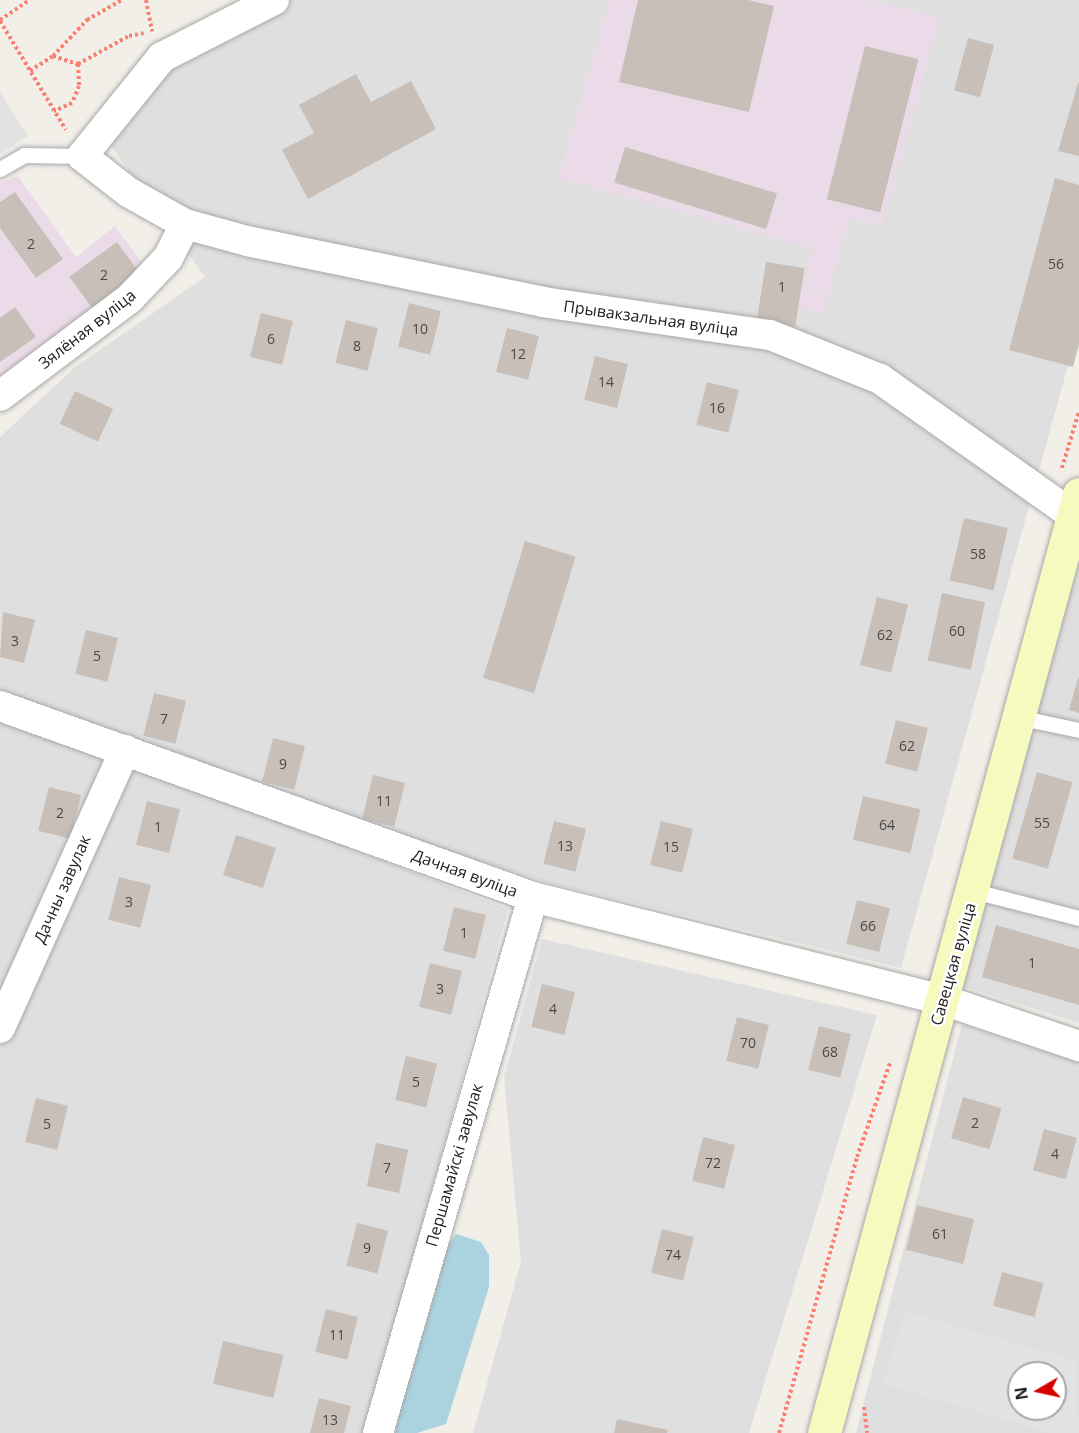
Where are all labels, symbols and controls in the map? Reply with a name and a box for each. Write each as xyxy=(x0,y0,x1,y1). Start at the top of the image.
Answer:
house number: 2 xyxy=(27,236,35,252)
house number: 56 xyxy=(1048,256,1064,272)
house number: 2 xyxy=(100,267,108,283)
house number: 1 xyxy=(778,279,786,295)
street label: Зялёная вуліца xyxy=(35,285,139,373)
street label: Прывакзальная вуліца xyxy=(562,296,740,340)
house number: 10 xyxy=(412,321,428,337)
house number: 6 xyxy=(267,331,275,347)
house number: 8 xyxy=(353,338,361,354)
house number: 12 xyxy=(510,346,526,362)
house number: 14 xyxy=(598,374,614,390)
house number: 16 xyxy=(709,400,725,416)
house number: 58 xyxy=(970,546,986,562)
house number: 60 xyxy=(949,623,965,639)
house number: 62 xyxy=(877,627,893,643)
house number: 3 xyxy=(11,633,19,649)
house number: 5 xyxy=(93,648,101,664)
house number: 7 xyxy=(160,711,168,727)
house number: 62 xyxy=(899,738,915,754)
house number: 9 xyxy=(279,756,287,772)
house number: 11 xyxy=(376,793,392,809)
house number: 2 xyxy=(56,805,64,821)
house number: 55 xyxy=(1034,815,1050,831)
house number: 64 xyxy=(879,817,895,833)
house number: 1 xyxy=(154,819,162,835)
street label: Дачны завулак xyxy=(30,832,94,946)
house number: 13 xyxy=(557,838,573,854)
house number: 15 xyxy=(663,839,679,855)
street label: Дачная вуліца xyxy=(410,845,520,901)
house number: 3 xyxy=(125,894,133,910)
street label: Савецкая вуліца xyxy=(926,900,980,1028)
house number: 66 xyxy=(860,918,876,934)
house number: 1 xyxy=(460,925,468,941)
house number: 1 xyxy=(1028,955,1036,971)
house number: 3 xyxy=(436,981,444,997)
house number: 4 xyxy=(549,1001,557,1017)
house number: 70 xyxy=(740,1035,756,1051)
house number: 68 xyxy=(822,1044,838,1060)
house number: 5 xyxy=(412,1074,420,1090)
street label: Першамайскі завулак xyxy=(422,1081,486,1249)
house number: 2 xyxy=(971,1115,979,1131)
house number: 5 xyxy=(43,1116,51,1132)
house number: 4 xyxy=(1051,1146,1059,1162)
house number: 72 xyxy=(705,1155,721,1171)
house number: 7 xyxy=(383,1160,391,1176)
house number: 61 xyxy=(932,1226,948,1242)
house number: 9 xyxy=(363,1240,371,1256)
house number: 74 xyxy=(665,1247,681,1263)
house number: 11 xyxy=(329,1327,345,1343)
north arrow xyxy=(1007,1361,1067,1421)
text: N xyxy=(1009,1385,1033,1402)
house number: 13 xyxy=(322,1412,338,1428)

